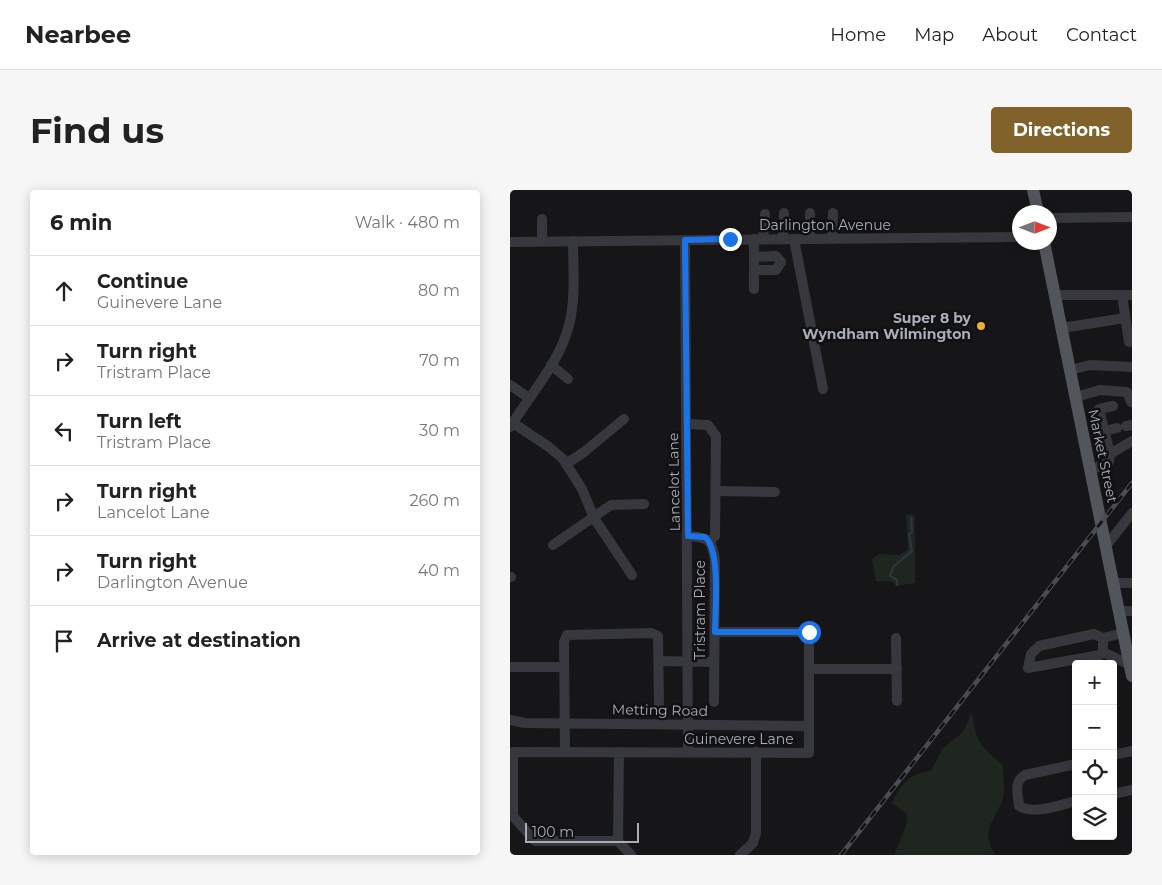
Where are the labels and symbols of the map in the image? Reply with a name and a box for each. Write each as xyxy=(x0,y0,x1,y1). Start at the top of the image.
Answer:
north arrow xyxy=(1012,205,1057,250)
street label: Darlington Avenue xyxy=(759,216,891,234)
route end xyxy=(719,228,742,251)
place label: Super 8 by Wyndham Wilmington xyxy=(802,309,972,343)
marker: Super 8 by Wyndham Wilmington xyxy=(975,320,987,332)
street label: Market Street xyxy=(1084,407,1122,505)
street label: Lancelot Lane xyxy=(664,433,684,531)
street label: Tristram Place xyxy=(691,560,709,660)
route start xyxy=(798,621,821,644)
street label: Metting Road xyxy=(612,700,708,720)
street label: Guinevere Lane xyxy=(684,730,794,748)
scale bar xyxy=(525,820,639,843)

